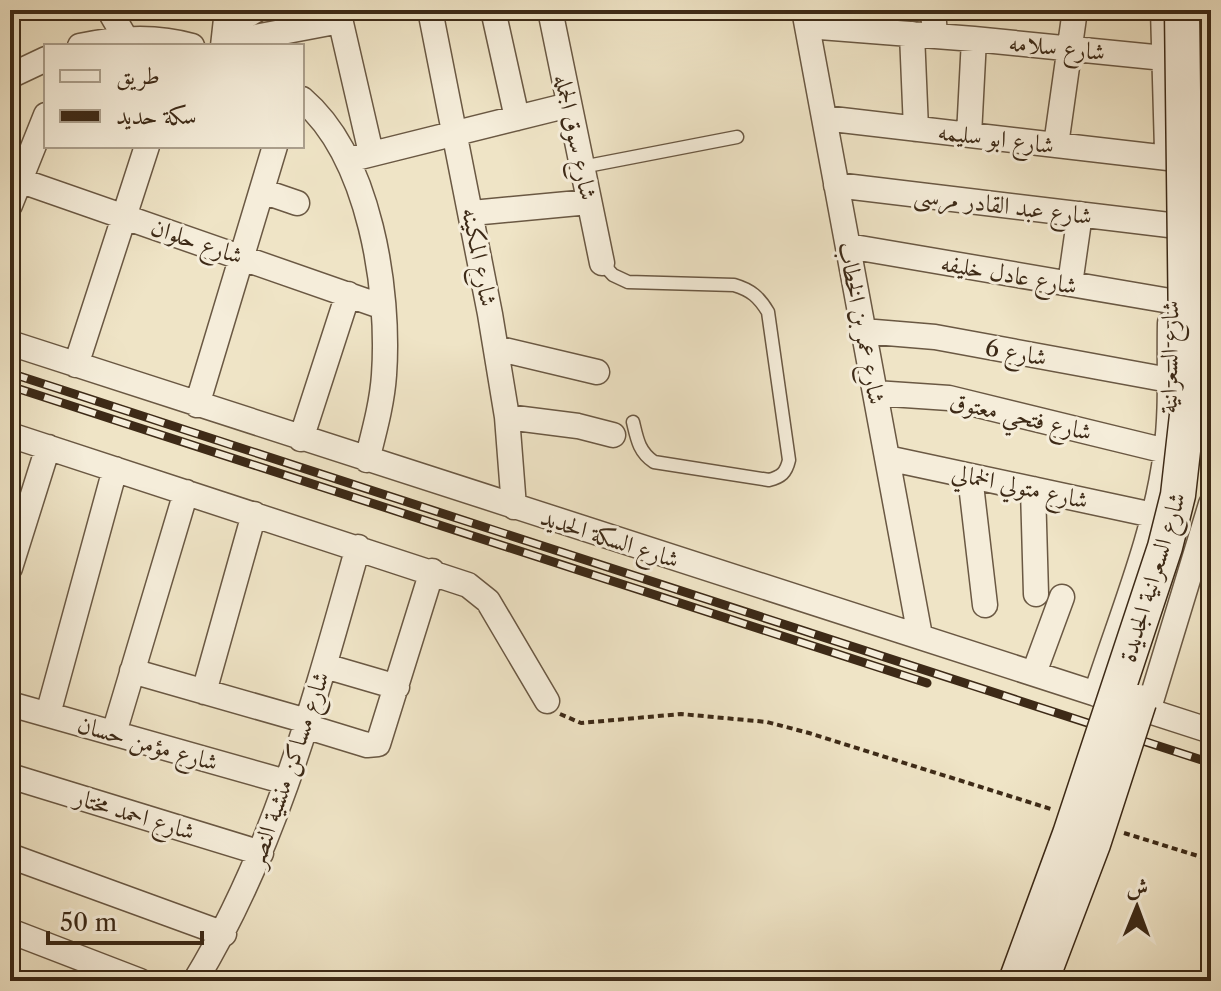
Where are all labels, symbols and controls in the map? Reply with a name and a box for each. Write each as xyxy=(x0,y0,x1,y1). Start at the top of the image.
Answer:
street label: شارع سلامه xyxy=(1007,28,1107,72)
legend xyxy=(44,44,304,148)
text: طريق xyxy=(116,61,160,91)
street label: شارع سوق الجمله xyxy=(543,71,603,204)
text: سكة حديد xyxy=(116,101,197,130)
street label: شارع ابو سليمه xyxy=(935,116,1056,165)
street label: شارع عبد القادر مرسى xyxy=(912,180,1094,236)
street label: شارع المكينه xyxy=(450,205,504,310)
street label: شارع حلوان xyxy=(145,212,247,276)
street label: شارع عمر بن الخطاب xyxy=(826,239,892,408)
street label: شارع عادل خليفه xyxy=(938,248,1079,306)
street label: شارع السعرانية xyxy=(1154,300,1190,414)
street label: شارع 6 xyxy=(982,332,1049,378)
street label: شارع فتحي معتوق xyxy=(945,386,1095,455)
street label: شارع متولي الخمالي xyxy=(948,457,1091,520)
street label: شارع السعرانية الجديدة xyxy=(1112,489,1197,667)
street label: شارع السكة الحديد xyxy=(535,502,683,580)
street label: شارع مساكن منشية النصر xyxy=(240,668,341,875)
street label: شارع مؤمن حسان xyxy=(73,709,222,783)
street label: شارع احمد مختار xyxy=(68,781,199,852)
north arrow xyxy=(1097,867,1177,947)
text: ش xyxy=(1126,874,1148,901)
scale bar xyxy=(48,895,202,945)
text: 50 m xyxy=(60,908,117,937)

